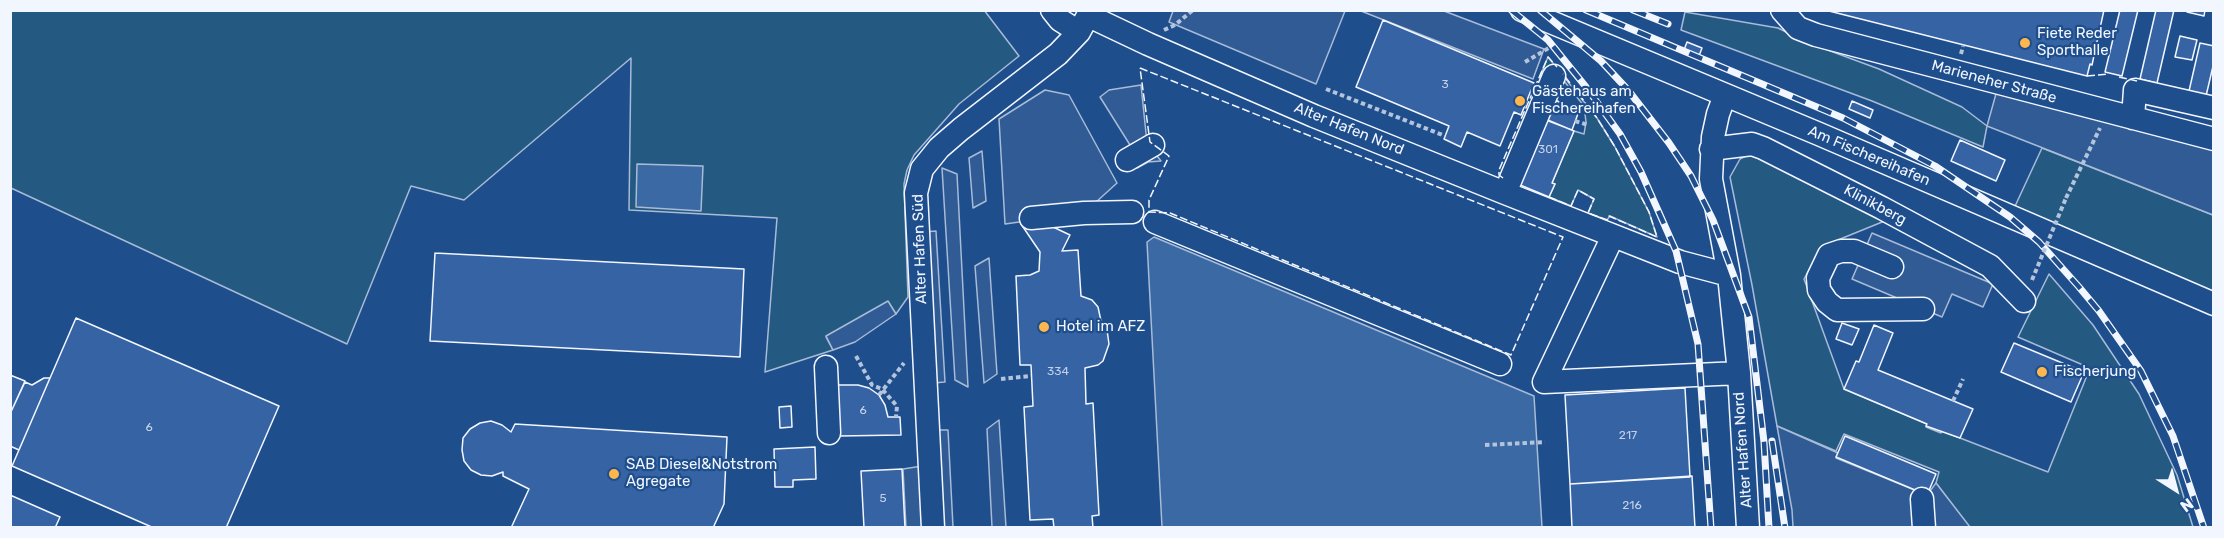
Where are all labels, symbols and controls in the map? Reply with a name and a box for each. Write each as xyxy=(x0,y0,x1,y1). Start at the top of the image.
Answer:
place label: Fiete Reder Sporthalle xyxy=(2037,25,2117,60)
marker: Fiete Reder Sporthalle xyxy=(2018,36,2032,50)
street label: Marieneher Straße xyxy=(1930,57,2058,107)
house number: 3 xyxy=(1441,78,1449,92)
place label: Gästehaus am Fischereihafen xyxy=(1532,83,1636,118)
marker: Gästehaus am Fischereihafen xyxy=(1513,94,1527,108)
street label: Alter Hafen Nord xyxy=(1292,99,1406,159)
street label: Am Fischereihafen xyxy=(1805,122,1933,190)
house number: 301 xyxy=(1538,143,1558,157)
street label: Klinikberg xyxy=(1841,181,1909,229)
street label: Alter Hafen Süd xyxy=(909,194,931,304)
place label: Hotel im AFZ xyxy=(1056,318,1145,336)
marker: Hotel im AFZ xyxy=(1037,320,1051,334)
place label: Fischerjung xyxy=(2054,363,2136,381)
house number: 334 xyxy=(1047,365,1069,379)
marker: Fischerjung xyxy=(2035,365,2049,379)
street label: Alter Hafen Nord xyxy=(1730,391,1756,509)
house number: 6 xyxy=(859,404,867,418)
house number: 6 xyxy=(145,421,153,435)
house number: 217 xyxy=(1619,429,1637,443)
place label: SAB Diesel&Notstrom Agregate xyxy=(626,456,777,491)
north arrow xyxy=(2146,460,2206,520)
marker: SAB Diesel&Notstrom Agregate xyxy=(607,467,621,481)
house number: 5 xyxy=(879,492,887,506)
text: N xyxy=(2177,494,2197,516)
house number: 216 xyxy=(1622,499,1642,513)

